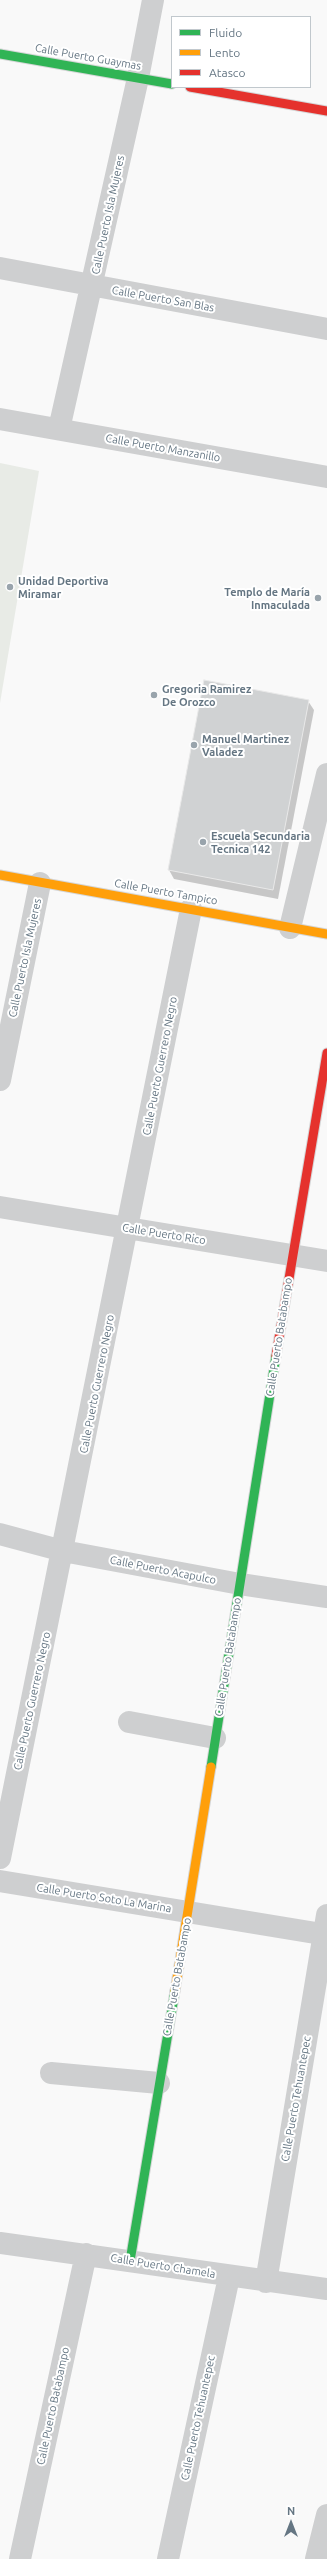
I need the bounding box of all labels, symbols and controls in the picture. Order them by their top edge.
legend [171,16,311,88]
text: Fluido [209,26,242,39]
street label: Calle Puerto Guaymas [34,41,142,73]
text: Lento [209,46,240,59]
text: Atasco [209,66,245,79]
street label: Calle Puerto Isla Mujeres [89,154,127,276]
street label: Calle Puerto San Blas [111,283,215,315]
street label: Calle Puerto Manzanillo [105,431,221,465]
place label: Unidad Deportiva Miramar [18,574,108,600]
marker: Unidad Deportiva Miramar [5,582,15,592]
place label: Templo de María Inmaculada [224,585,310,611]
marker: Templo de María Inmaculada [313,593,323,603]
place label: Gregoria Ramirez De Orozco [162,682,251,708]
marker: Gregoria Ramirez De Orozco [149,690,159,700]
place label: Manuel Martinez Valadez [202,732,289,758]
marker: Manuel Martinez Valadez [189,740,199,750]
place label: Escuela Secundaria Tecnica 142 [211,829,310,855]
marker: Escuela Secundaria Tecnica 142 [198,837,208,847]
street label: Calle Puerto Tampico [113,876,219,908]
street label: Calle Puerto Isla Mujeres [6,897,44,1019]
street label: Calle Puerto Guerrero Negro [140,995,180,1137]
street label: Calle Puerto Rico [121,1221,207,1247]
street label: Calle Puerto Batabampo [263,1277,295,1397]
street label: Calle Puerto Guerrero Negro [77,1313,117,1455]
street label: Calle Puerto Acapulco [109,1553,217,1587]
street label: Calle Puerto Batabampo [212,1597,244,1717]
street label: Calle Puerto Guerrero Negro [11,1631,53,1771]
street label: Calle Puerto Soto La Marina [36,1881,172,1915]
street label: Calle Puerto Batabampo [160,1917,194,2037]
street label: Calle Puerto Tehuantepec [278,2035,314,2163]
street label: Calle Puerto Chamela [110,2251,216,2281]
street label: Calle Puerto Batabampo [34,2346,72,2466]
street label: Calle Puerto Tehuantepec [178,2354,218,2482]
north arrow [271,2503,311,2543]
text: N [287,2505,295,2517]

